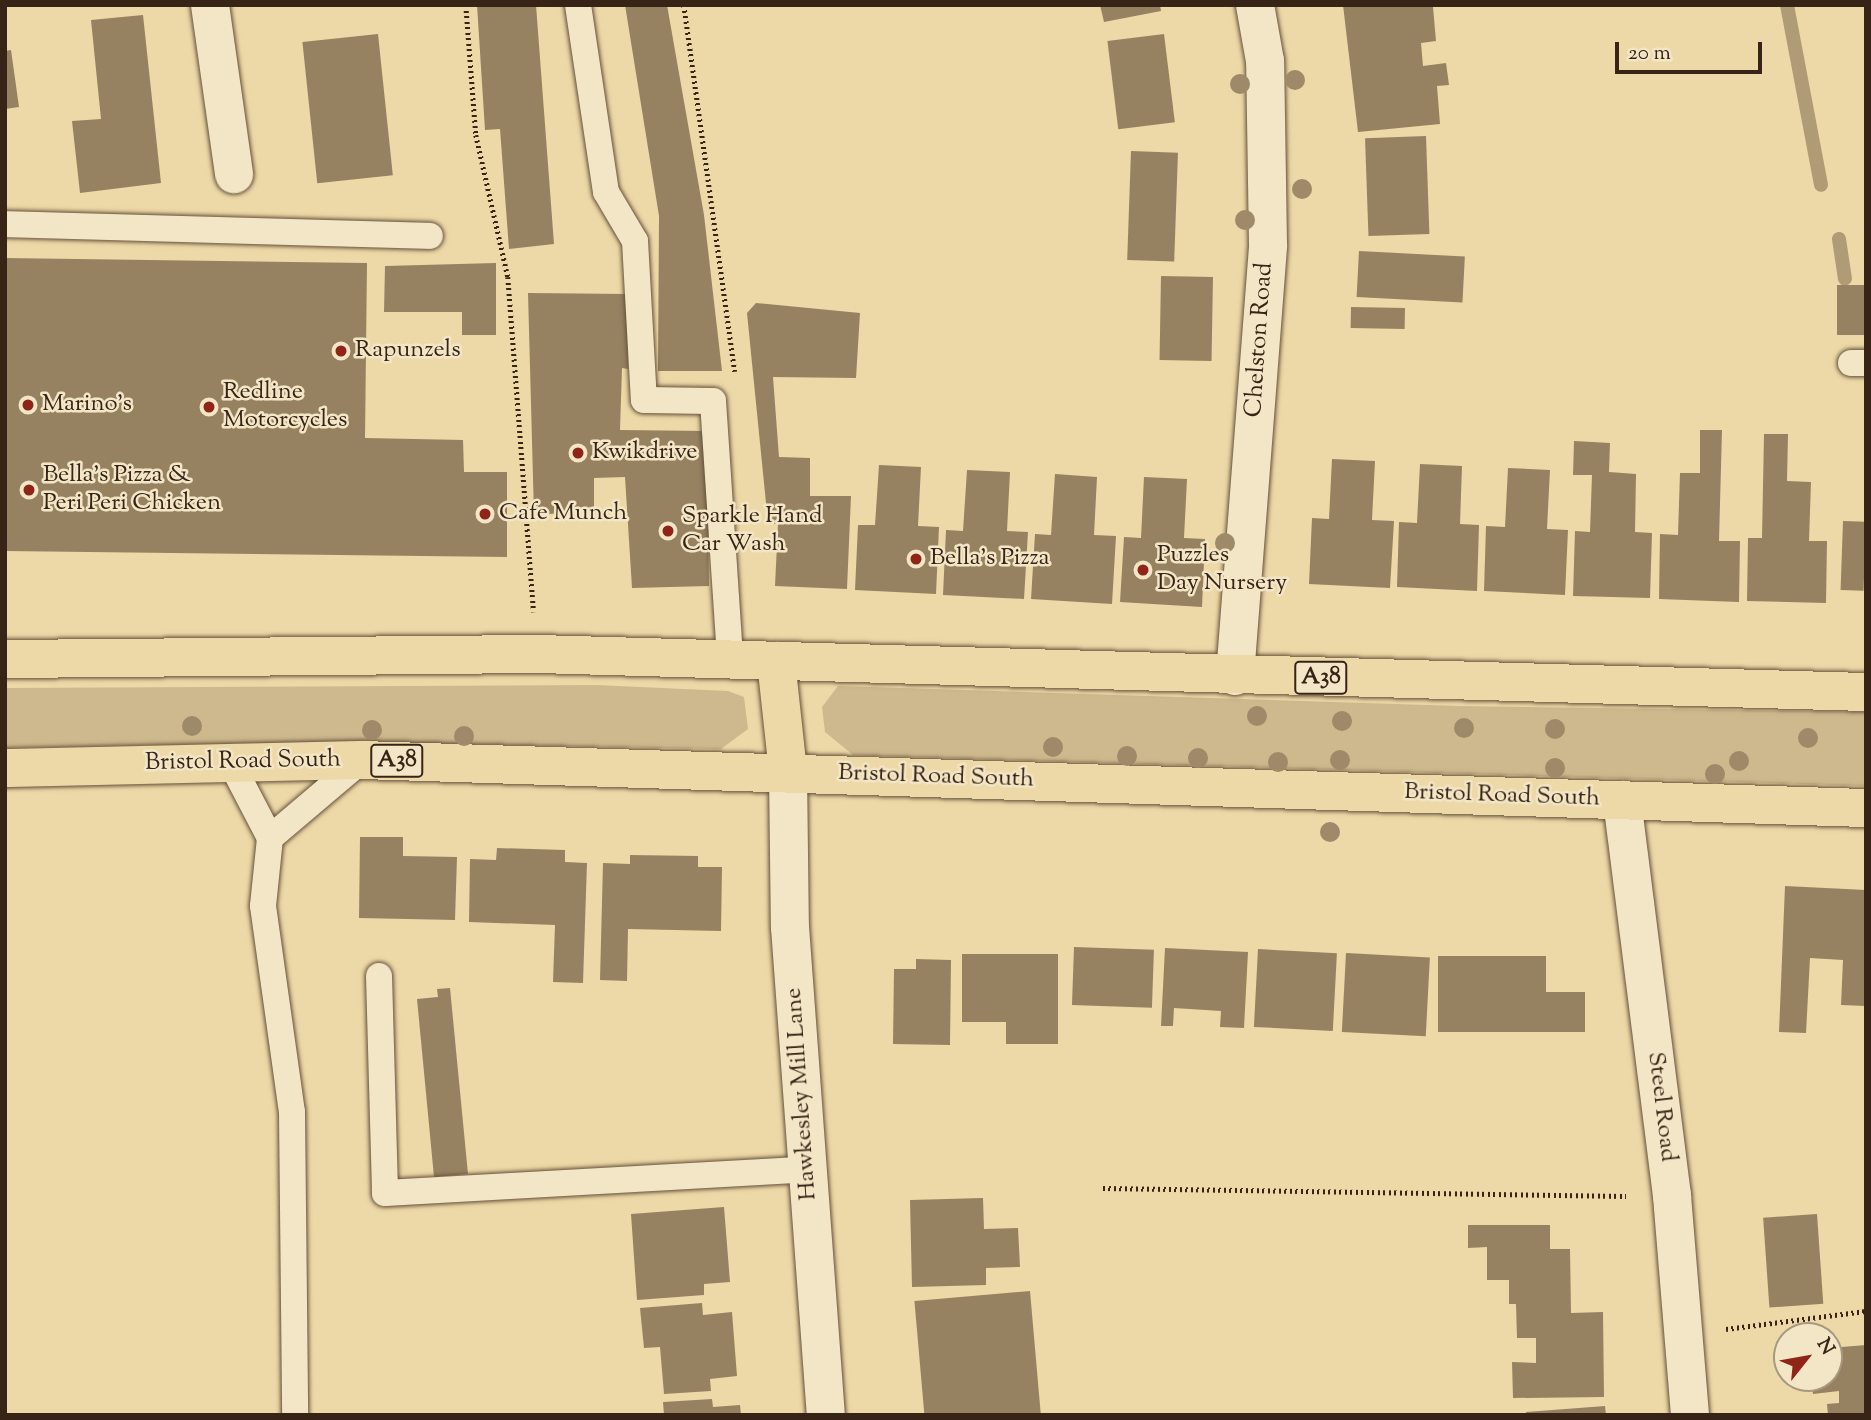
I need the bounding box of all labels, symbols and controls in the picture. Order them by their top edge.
scale bar [1619,28,1766,72]
text: 20 m [1628,39,1671,69]
street label: Chelston Road [1240,262,1280,418]
place label: Rapunzels [355,337,461,365]
marker: Rapunzels [333,343,349,359]
place label: Redline Motorcycles [223,379,347,435]
place label: Marino's [42,391,132,419]
marker: Marino's [20,397,36,413]
marker: Redline Motorcycles [201,399,217,415]
place label: Kwikdrive [592,439,698,467]
marker: Kwikdrive [570,445,586,461]
place label: Bella's Pizza & Peri Peri Chicken [43,462,221,518]
marker: Bella's Pizza & Peri Peri Chicken [21,482,37,498]
place label: Cafe Munch [499,500,627,528]
place label: Sparkle Hand Car Wash [682,503,823,559]
marker: Cafe Munch [477,506,493,522]
marker: Sparkle Hand Car Wash [660,523,676,539]
place label: Puzzles Day Nursery [1157,542,1287,598]
place label: Bella's Pizza [930,545,1050,573]
marker: Bella's Pizza [908,551,924,567]
marker: Puzzles Day Nursery [1135,562,1151,578]
road number: A38 [1293,658,1349,698]
road number: A38 [369,741,425,780]
street label: Bristol Road South [145,746,341,778]
street label: Bristol Road South [838,759,1034,795]
street label: Bristol Road South [1404,778,1600,814]
street label: Hawkesley Mill Lane [780,987,824,1201]
street label: Steel Road [1640,1050,1682,1164]
north arrow [1773,1322,1843,1392]
text: N [1809,1333,1840,1360]

